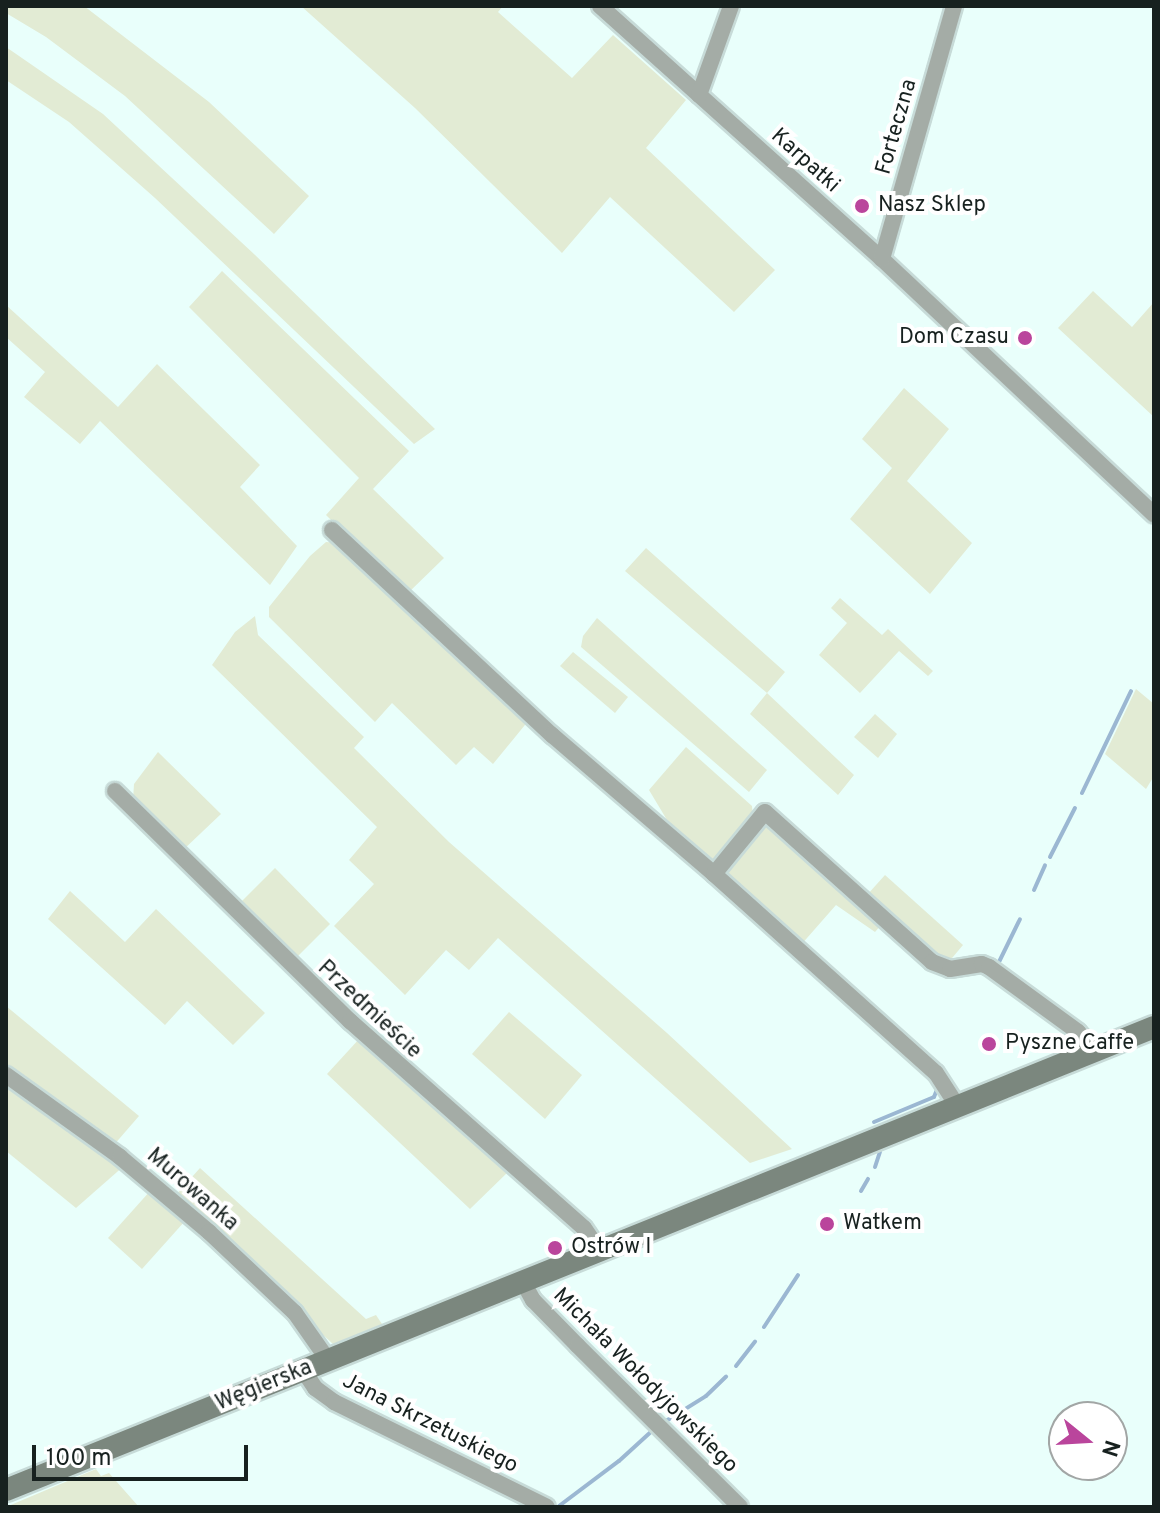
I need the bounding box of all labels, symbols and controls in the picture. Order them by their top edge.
street label: Forteczna [871,76,923,178]
street label: Karpatki [765,123,845,199]
place label: Nasz Sklep [878,193,986,219]
marker: Nasz Sklep [853,197,871,215]
place label: Dom Czasu [899,325,1009,351]
marker: Dom Czasu [1016,329,1034,347]
street label: Przedmieście [312,955,426,1065]
place label: Pyszne Caffe [1005,1031,1134,1057]
marker: Pyszne Caffe [980,1035,998,1053]
street label: Murowanka [141,1143,243,1237]
place label: Watkem [843,1211,922,1237]
marker: Watkem [818,1215,836,1233]
place label: Ostrów I [571,1235,651,1261]
marker: Ostrów I [546,1239,564,1257]
street label: Michała Wołodyjowskiego [547,1283,743,1479]
street label: Węgierska [212,1355,316,1417]
street label: Jana Skrzetuskiego [338,1368,522,1480]
north arrow [1048,1401,1128,1481]
scale bar [36,1429,252,1479]
text: N [1094,1436,1125,1460]
text: 100 m [46,1444,112,1474]

